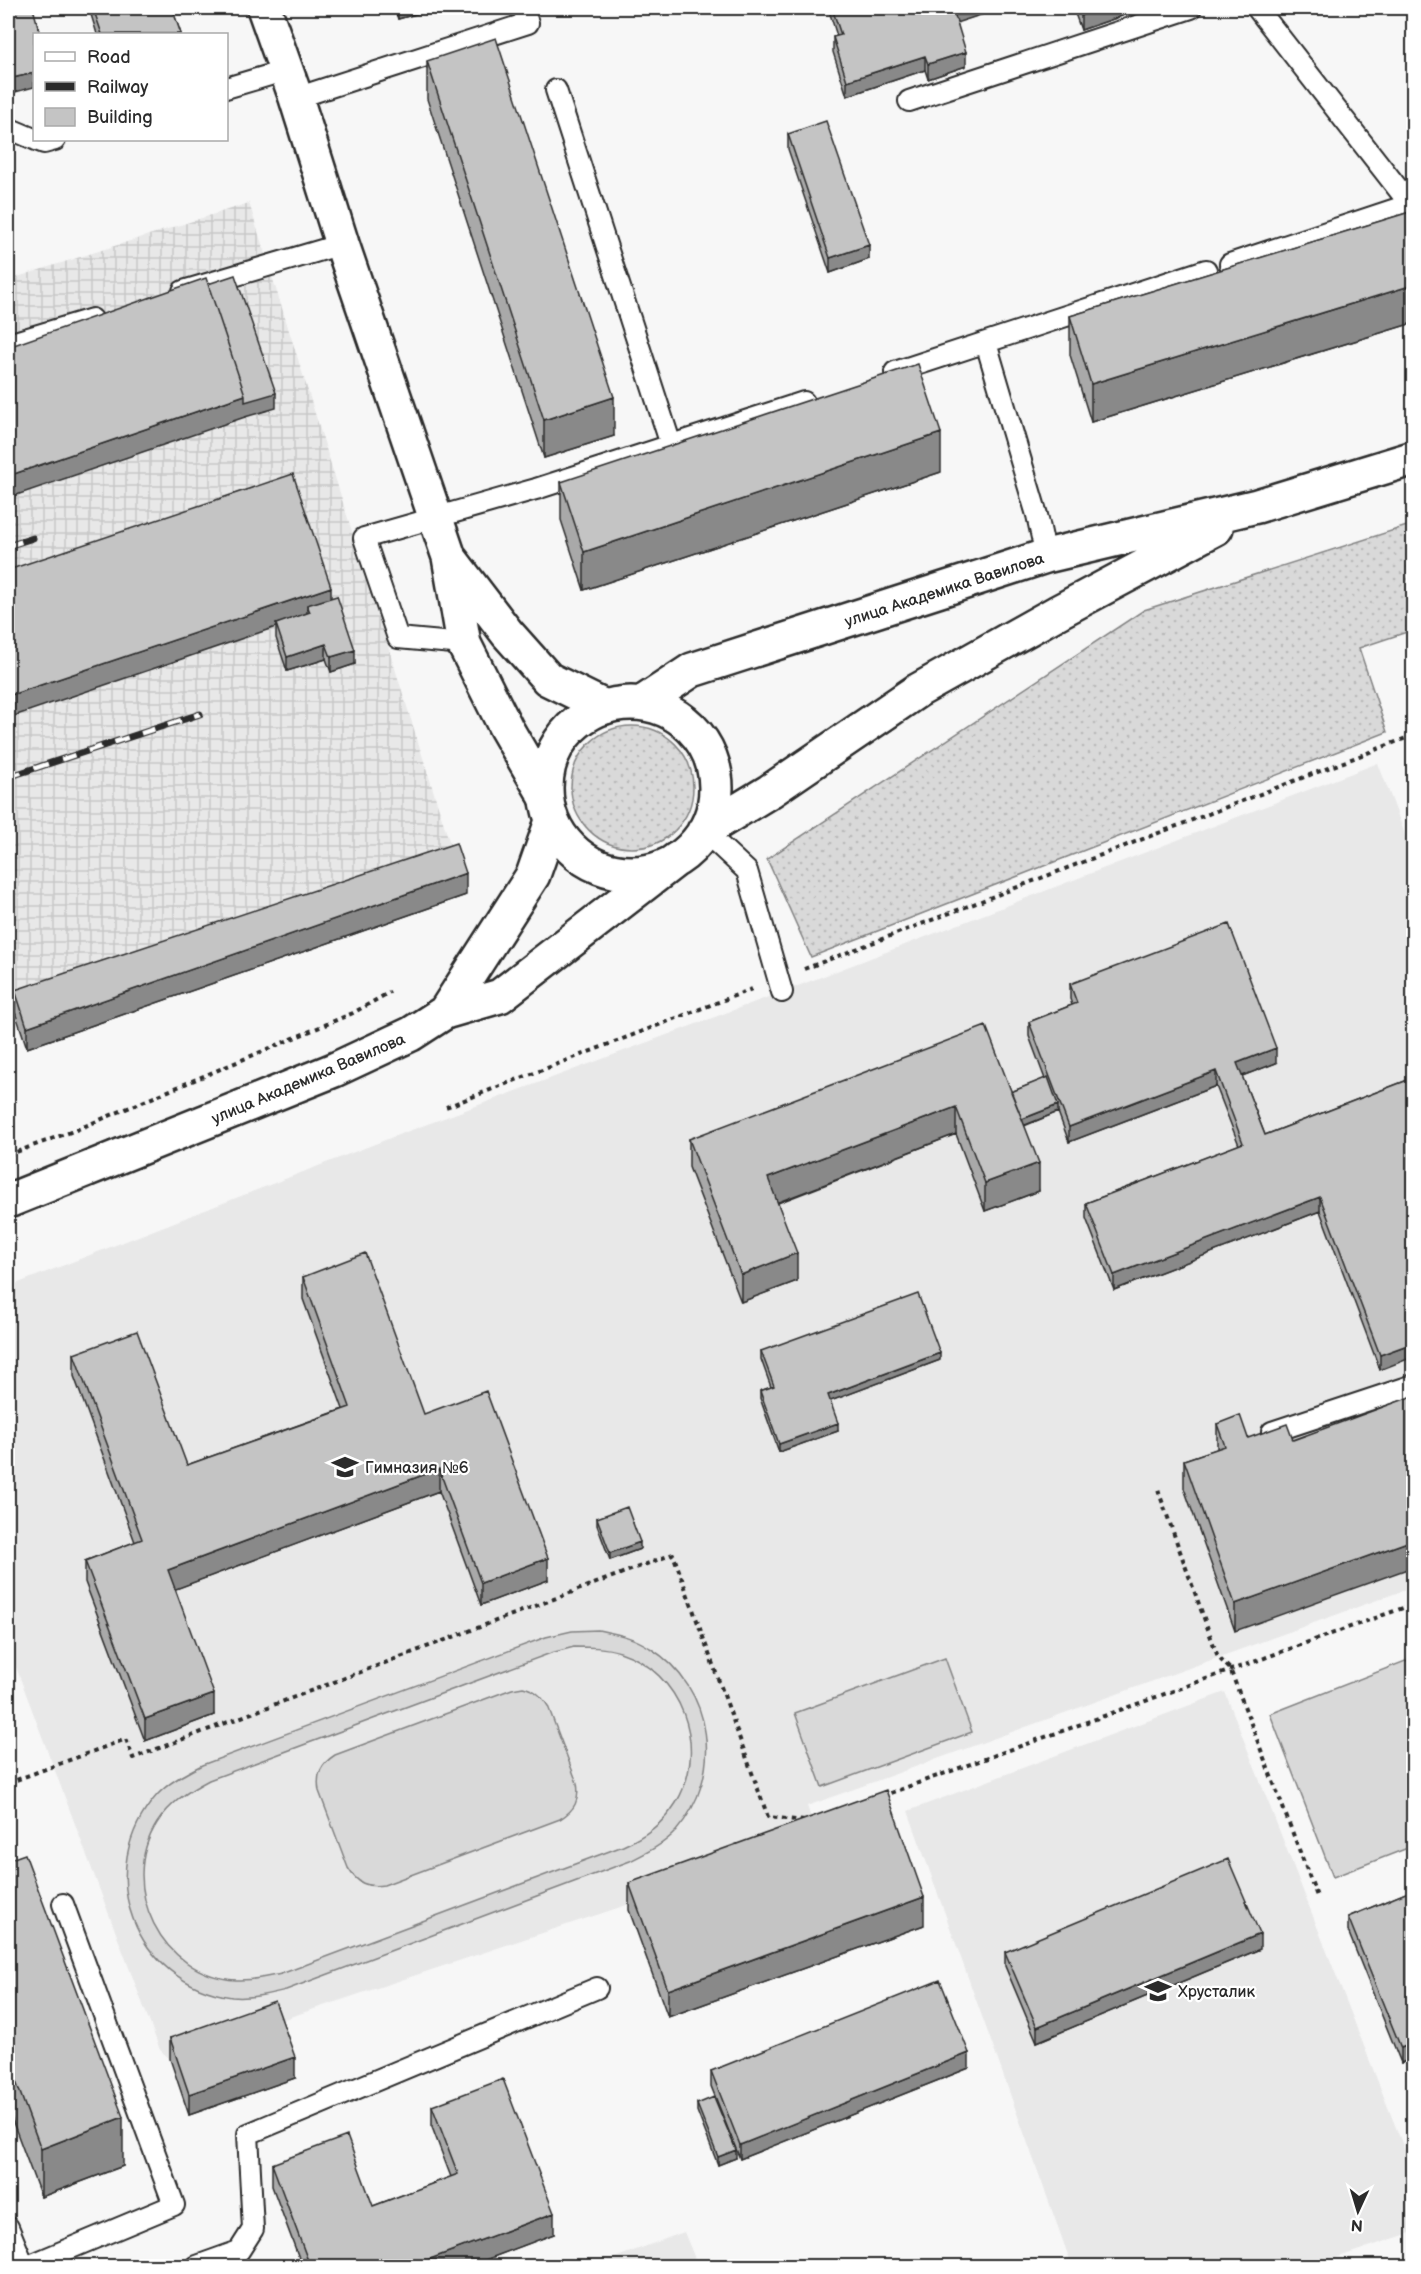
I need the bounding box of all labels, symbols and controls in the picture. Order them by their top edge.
legend [33,33,228,141]
text: Road [87,47,131,68]
text: Railway [87,77,149,98]
text: Building [87,107,153,128]
street label: улица Академика Вавилова [842,549,1047,632]
street label: улица Академика Вавилова [209,1030,409,1129]
school or university icon: Гимназия №6 [330,1452,360,1482]
place label: Гимназия №6 [365,1459,469,1478]
school or university icon: Хрусталик [1143,1976,1173,2006]
place label: Хрусталик [1178,1983,1256,2002]
north arrow [1328,2181,1388,2241]
text: N [1350,2215,1364,2234]

